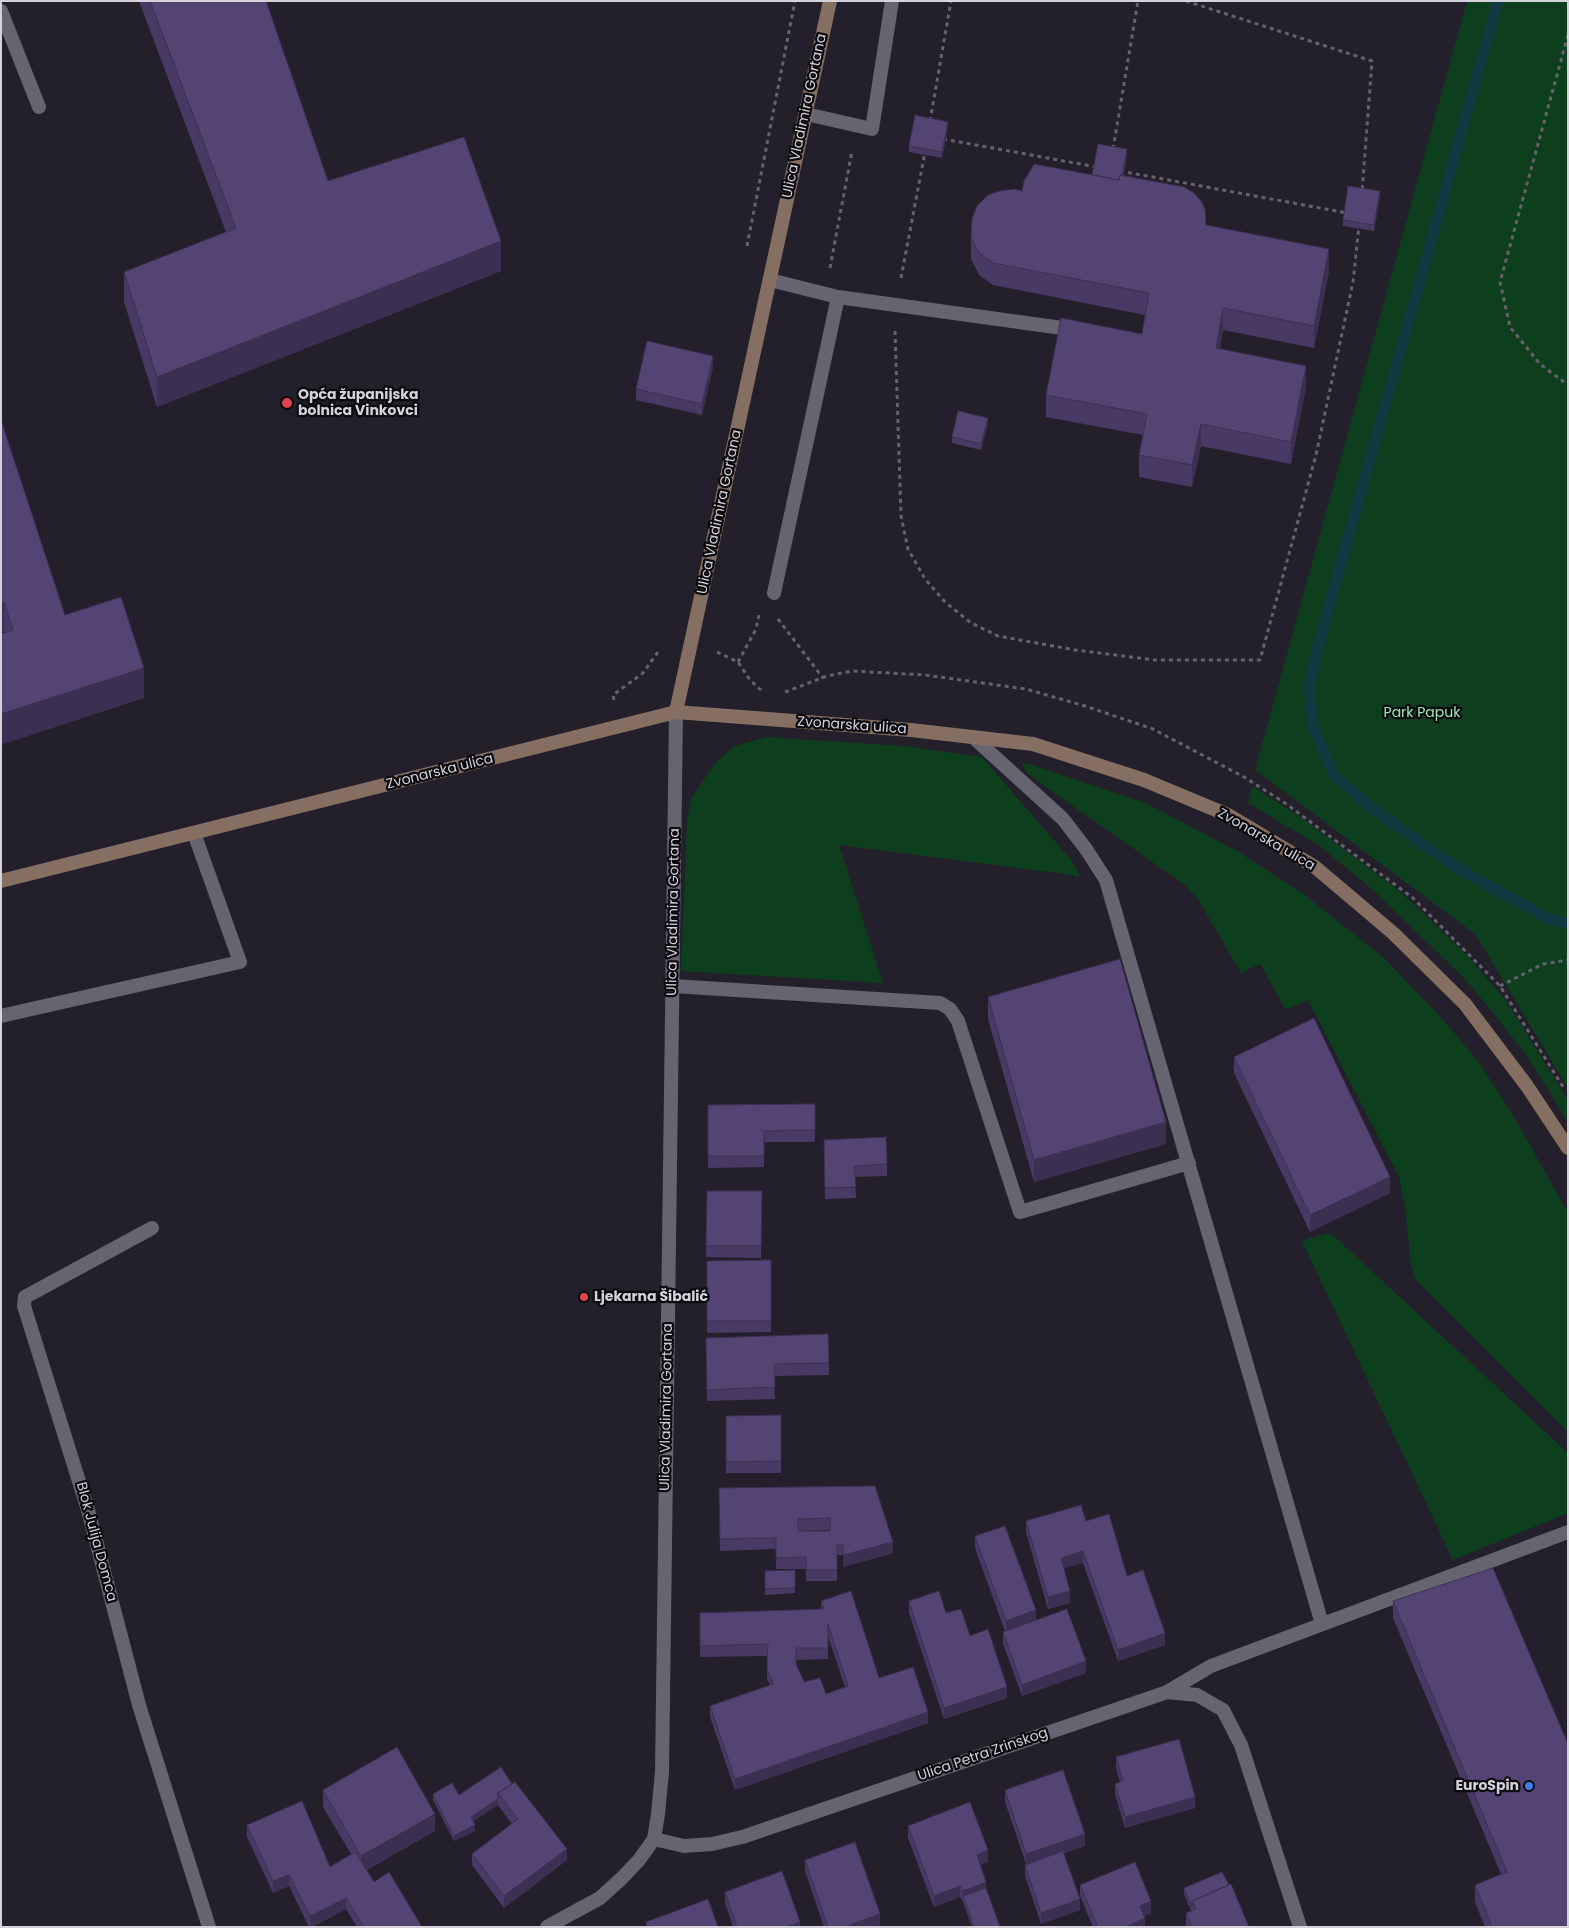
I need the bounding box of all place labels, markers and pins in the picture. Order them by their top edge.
place label: Opća županijska bolnica Vinkovci [298,387,418,420]
marker: Opća županijska bolnica Vinkovci [280,396,294,410]
place label: Ljekarna Šibalić [594,1289,708,1305]
marker: Ljekarna Šibalić [578,1291,590,1303]
place label: EuroSpin [1455,1778,1519,1794]
marker: EuroSpin [1523,1780,1535,1792]

